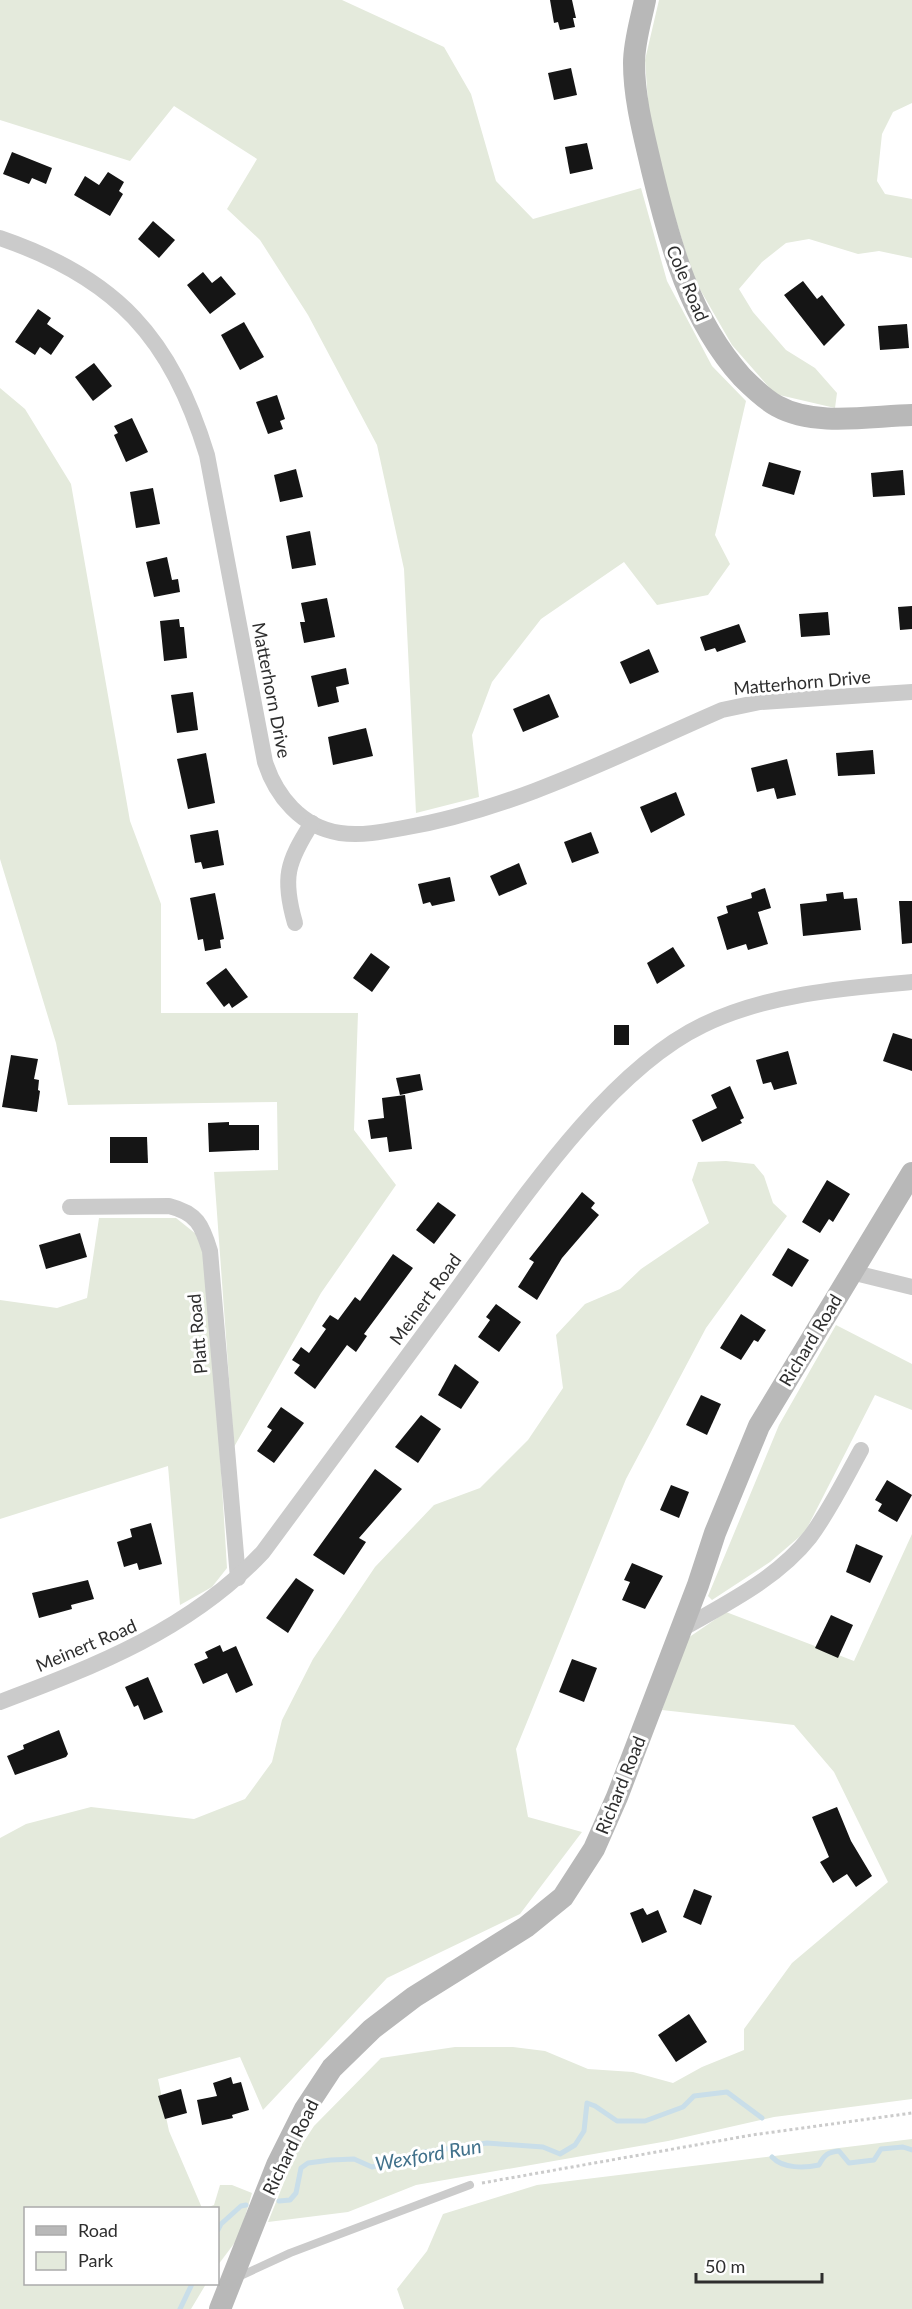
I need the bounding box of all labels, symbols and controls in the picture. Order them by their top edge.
street label: Cole Road [662,242,714,324]
street label: Matterhorn Drive [248,620,296,760]
street label: Matterhorn Drive [732,665,872,699]
street label: Meinert Road [385,1249,465,1349]
street label: Richard Road [774,1290,846,1390]
street label: Platt Road [183,1293,211,1375]
street label: Meinert Road [32,1614,140,1676]
street label: Richard Road [590,1733,650,1837]
street label: Richard Road [257,2095,323,2199]
water label: Wexford Run [373,2133,483,2175]
legend [24,2207,219,2285]
text: Road [78,2219,118,2241]
scale bar [696,2246,822,2284]
text: Park [78,2249,114,2271]
text: 50 m [705,2255,745,2277]

